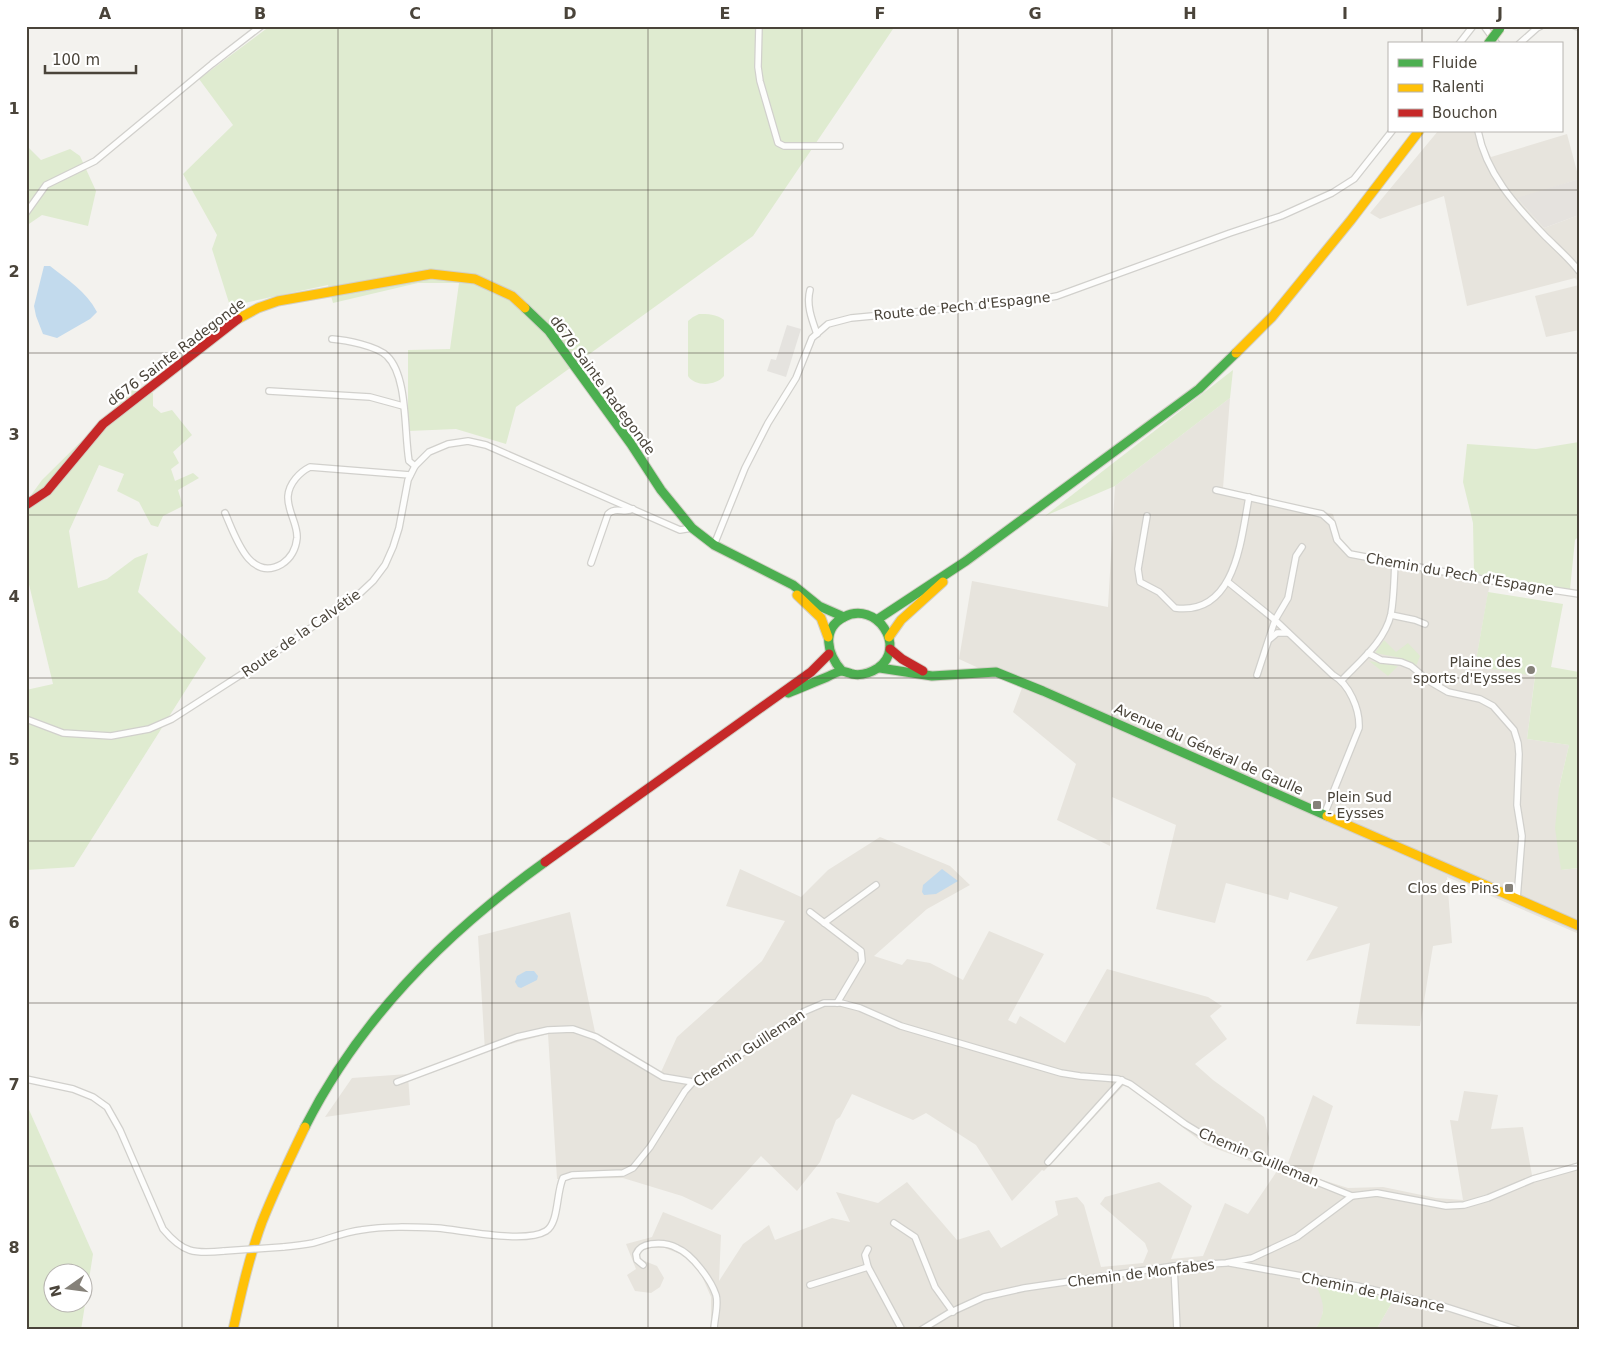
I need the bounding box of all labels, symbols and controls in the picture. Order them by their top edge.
text: A [99,4,112,23]
text: B [254,4,266,23]
text: C [409,4,421,23]
text: D [563,4,577,23]
text: E [720,4,730,23]
text: F [875,4,885,23]
text: G [1028,4,1042,23]
text: H [1183,4,1197,23]
text: I [1342,4,1348,23]
text: J [1496,4,1503,23]
scale bar [45,42,136,74]
legend [1388,42,1562,132]
text: 100 m [52,51,100,69]
text: Fluide [1432,54,1477,72]
text: Ralenti [1432,78,1484,96]
text: 1 [8,99,20,118]
text: Bouchon [1432,104,1497,122]
text: 2 [8,262,20,281]
street label: Route de Pech d'Espagne [873,289,1051,323]
street label: d676 Sainte Radegonde [104,295,248,409]
street label: d676 Sainte Radegonde [547,312,659,458]
text: 3 [8,425,20,444]
street label: Chemin du Pech d'Espagne [1365,550,1555,598]
street label: Route de la Calvétie [239,586,363,680]
text: 4 [8,587,20,606]
place label: Plaine des sports d'Eysses [1413,654,1521,686]
marker: Plaine des sports d'Eysses [1525,664,1537,676]
street label: Avenue du Général de Gaulle [1112,700,1306,798]
text: 5 [8,750,20,769]
place label: Plein Sud - Eysses [1327,789,1392,821]
marker: Plein Sud - Eysses [1311,799,1323,811]
place label: Clos des Pins [1408,880,1499,896]
marker: Clos des Pins [1503,882,1515,894]
text: 6 [8,913,20,932]
street label: Chemin Guilleman [690,1006,808,1090]
text: 7 [8,1075,20,1094]
street label: Chemin Guilleman [1196,1124,1322,1190]
text: 8 [8,1238,20,1257]
street label: Chemin de Monfabes [1067,1256,1215,1290]
north arrow [42,1264,92,1314]
street label: Chemin de Plaisance [1300,1269,1446,1315]
text: N [46,1284,65,1299]

